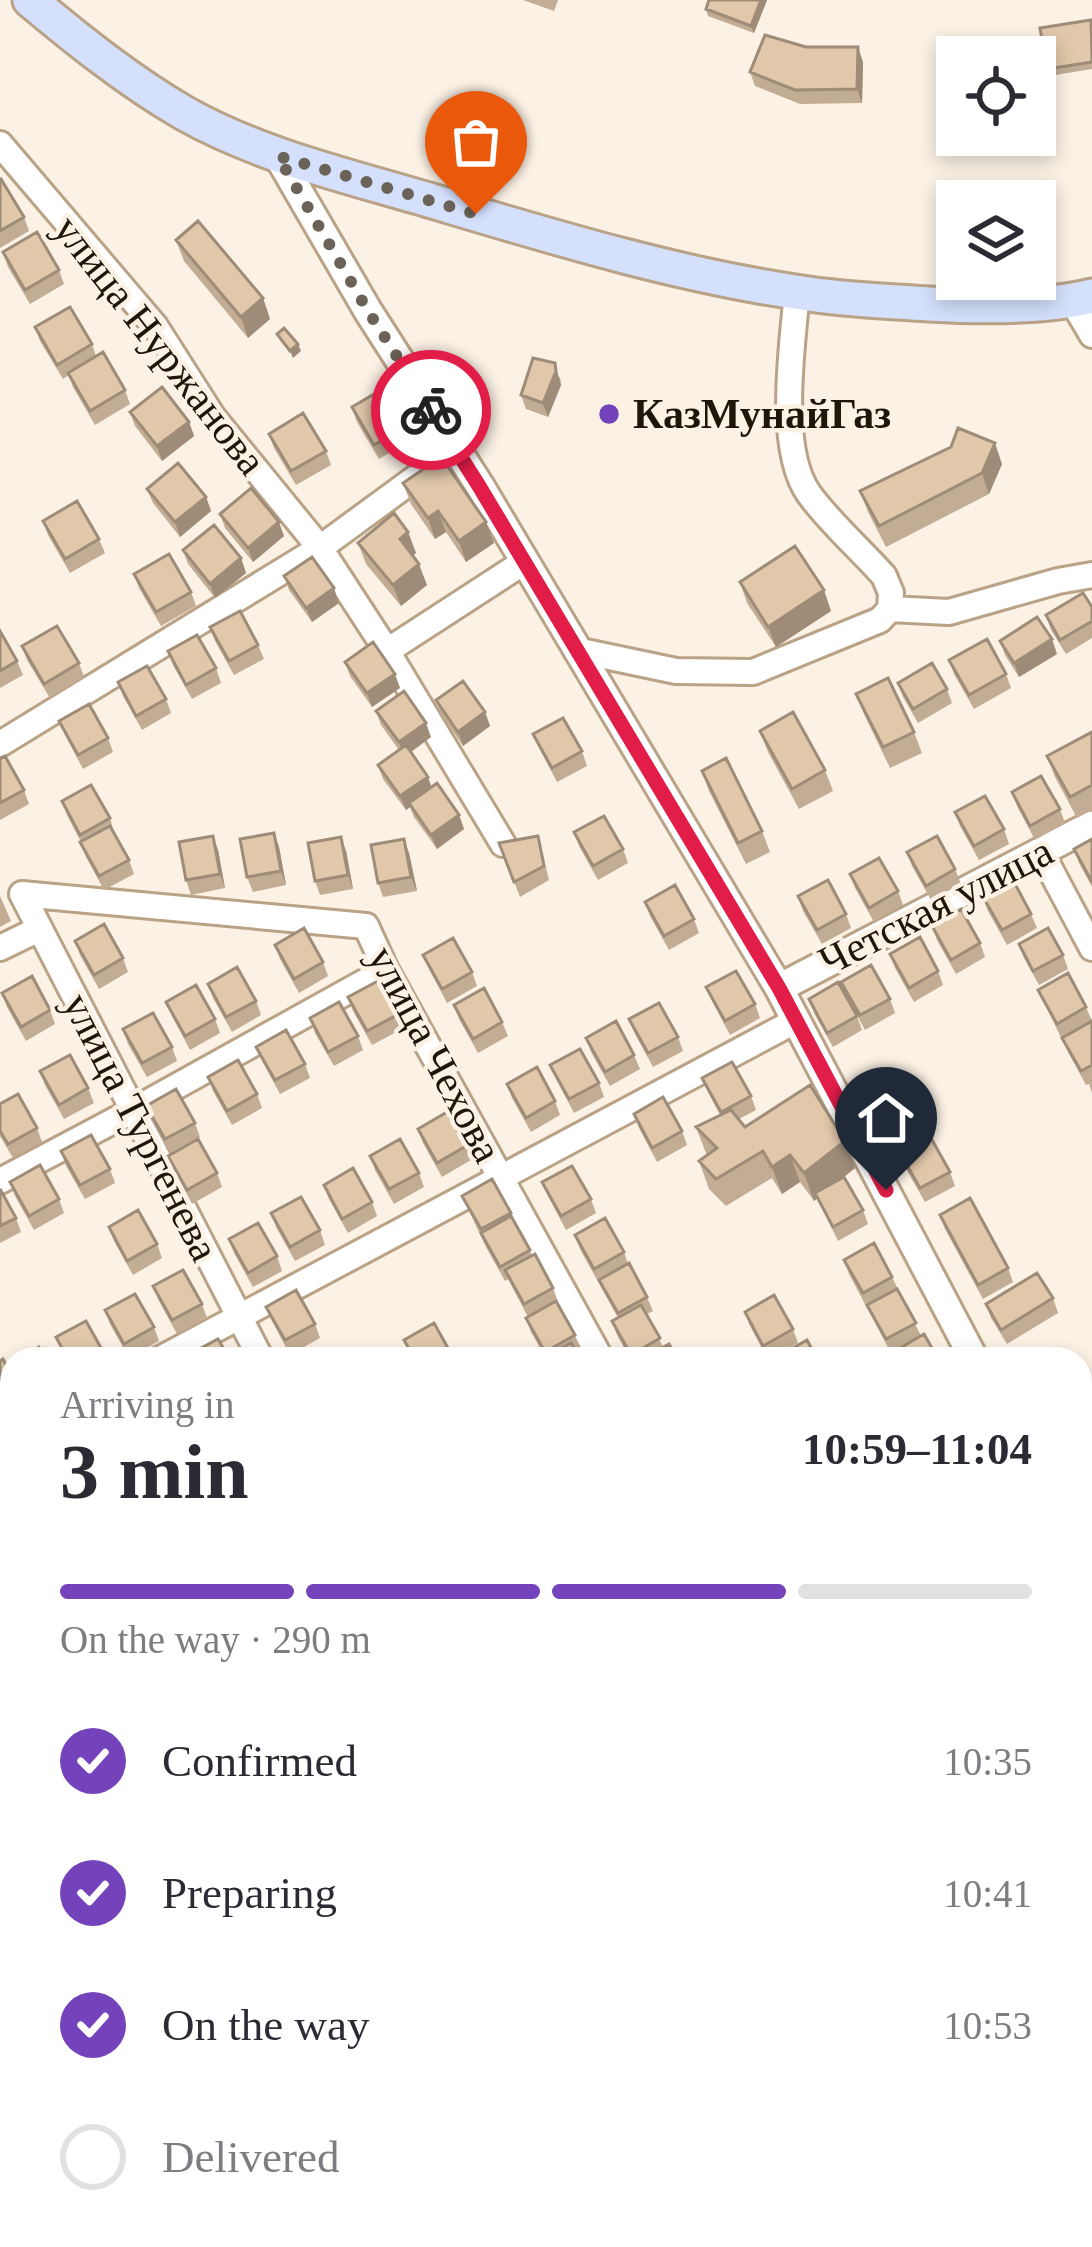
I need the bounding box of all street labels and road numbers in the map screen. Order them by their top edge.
street label: улица Нуржанова [45,206,275,484]
street label: Четская улица [812,827,1061,984]
street label: улица Чехова [359,938,511,1170]
street label: улица Тургенева [54,986,228,1269]

